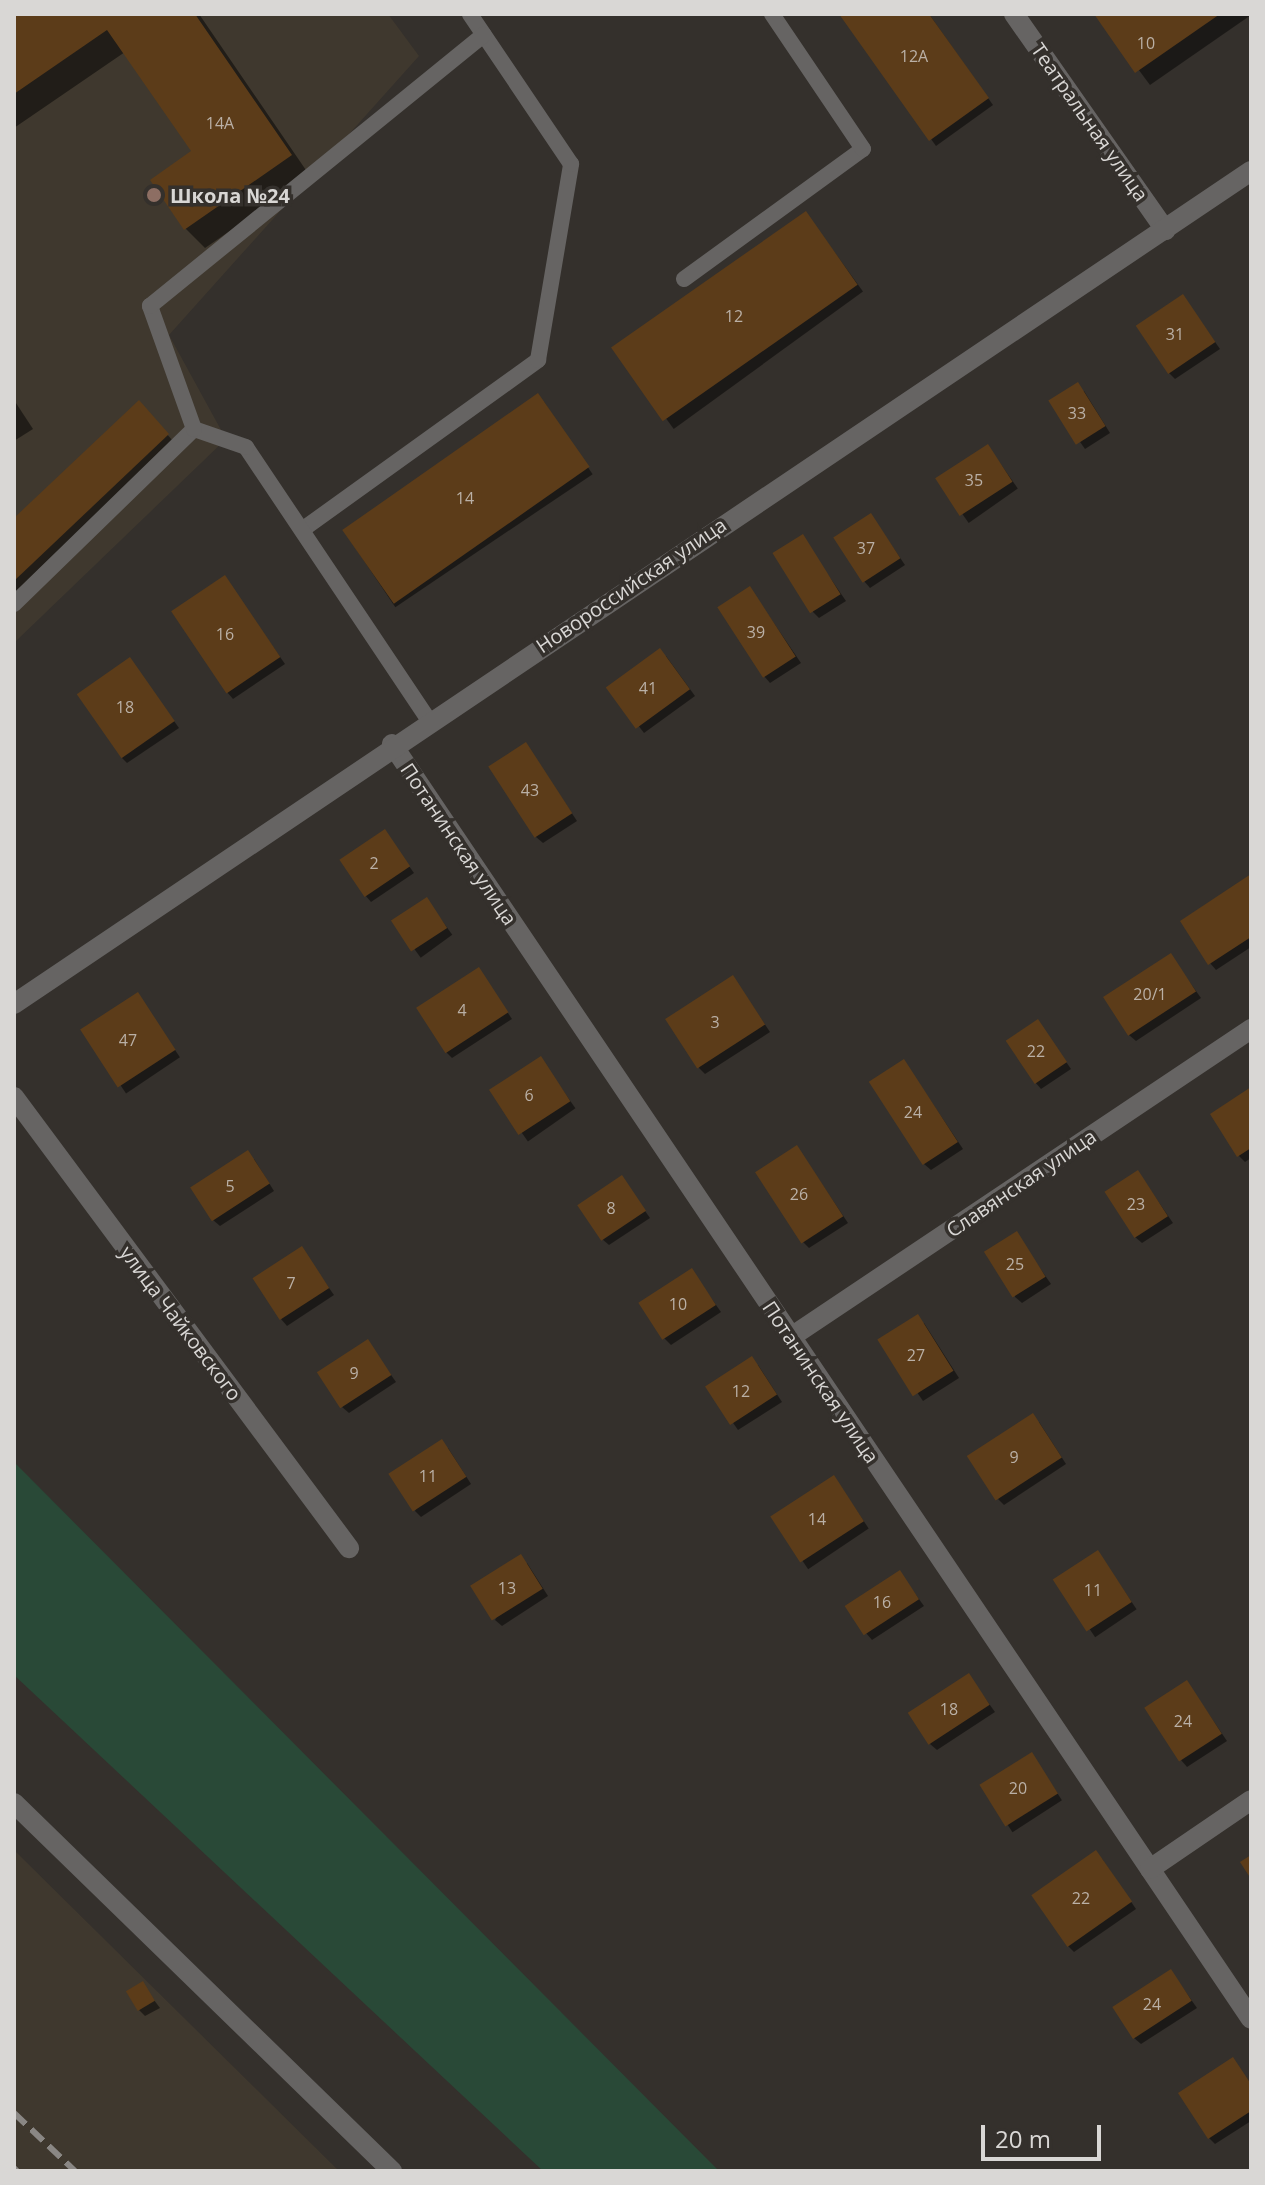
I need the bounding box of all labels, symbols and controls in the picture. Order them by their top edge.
house number: 10 [1137,33,1155,53]
street label: Театральная улица [1026,38,1154,206]
house number: 12А [900,46,928,66]
house number: 14А [206,113,234,133]
place label: Школа №24 [170,183,290,207]
marker: Школа №24 [145,186,163,204]
house number: 12 [725,306,743,326]
house number: 31 [1166,324,1184,344]
house number: 33 [1068,403,1086,423]
house number: 35 [965,470,983,490]
house number: 14 [456,488,474,508]
street label: Новороссийская улица [531,512,731,658]
house number: 37 [857,538,875,558]
house number: 39 [747,622,765,642]
house number: 16 [216,624,234,644]
house number: 41 [639,678,657,698]
house number: 18 [116,697,134,717]
street label: Потанинская улица [396,758,522,930]
house number: 43 [521,780,539,800]
house number: 2 [369,853,379,873]
house number: 20/1 [1133,984,1167,1004]
house number: 4 [457,1000,467,1020]
house number: 3 [710,1012,720,1032]
house number: 47 [119,1030,137,1050]
house number: 22 [1027,1041,1045,1061]
house number: 6 [524,1085,534,1105]
house number: 24 [904,1102,922,1122]
street label: Славянская улица [942,1124,1100,1242]
house number: 5 [225,1176,235,1196]
house number: 26 [790,1184,808,1204]
house number: 23 [1127,1194,1145,1214]
house number: 8 [606,1198,616,1218]
street label: улица Чайковского [115,1241,247,1405]
house number: 25 [1006,1254,1024,1274]
house number: 7 [286,1273,296,1293]
house number: 10 [669,1294,687,1314]
street label: Потанинская улица [758,1296,884,1468]
house number: 27 [907,1345,925,1365]
house number: 9 [349,1363,359,1383]
house number: 12 [732,1381,750,1401]
house number: 9 [1009,1447,1019,1467]
house number: 11 [419,1466,437,1486]
house number: 14 [808,1509,826,1529]
house number: 13 [498,1578,516,1598]
house number: 11 [1084,1580,1102,1600]
house number: 16 [873,1592,891,1612]
house number: 18 [940,1699,958,1719]
house number: 24 [1174,1711,1192,1731]
house number: 20 [1009,1778,1027,1798]
house number: 22 [1072,1888,1090,1908]
house number: 24 [1143,1994,1161,2014]
scale bar [985,2109,1105,2159]
text: 20 m [995,2122,1051,2155]

